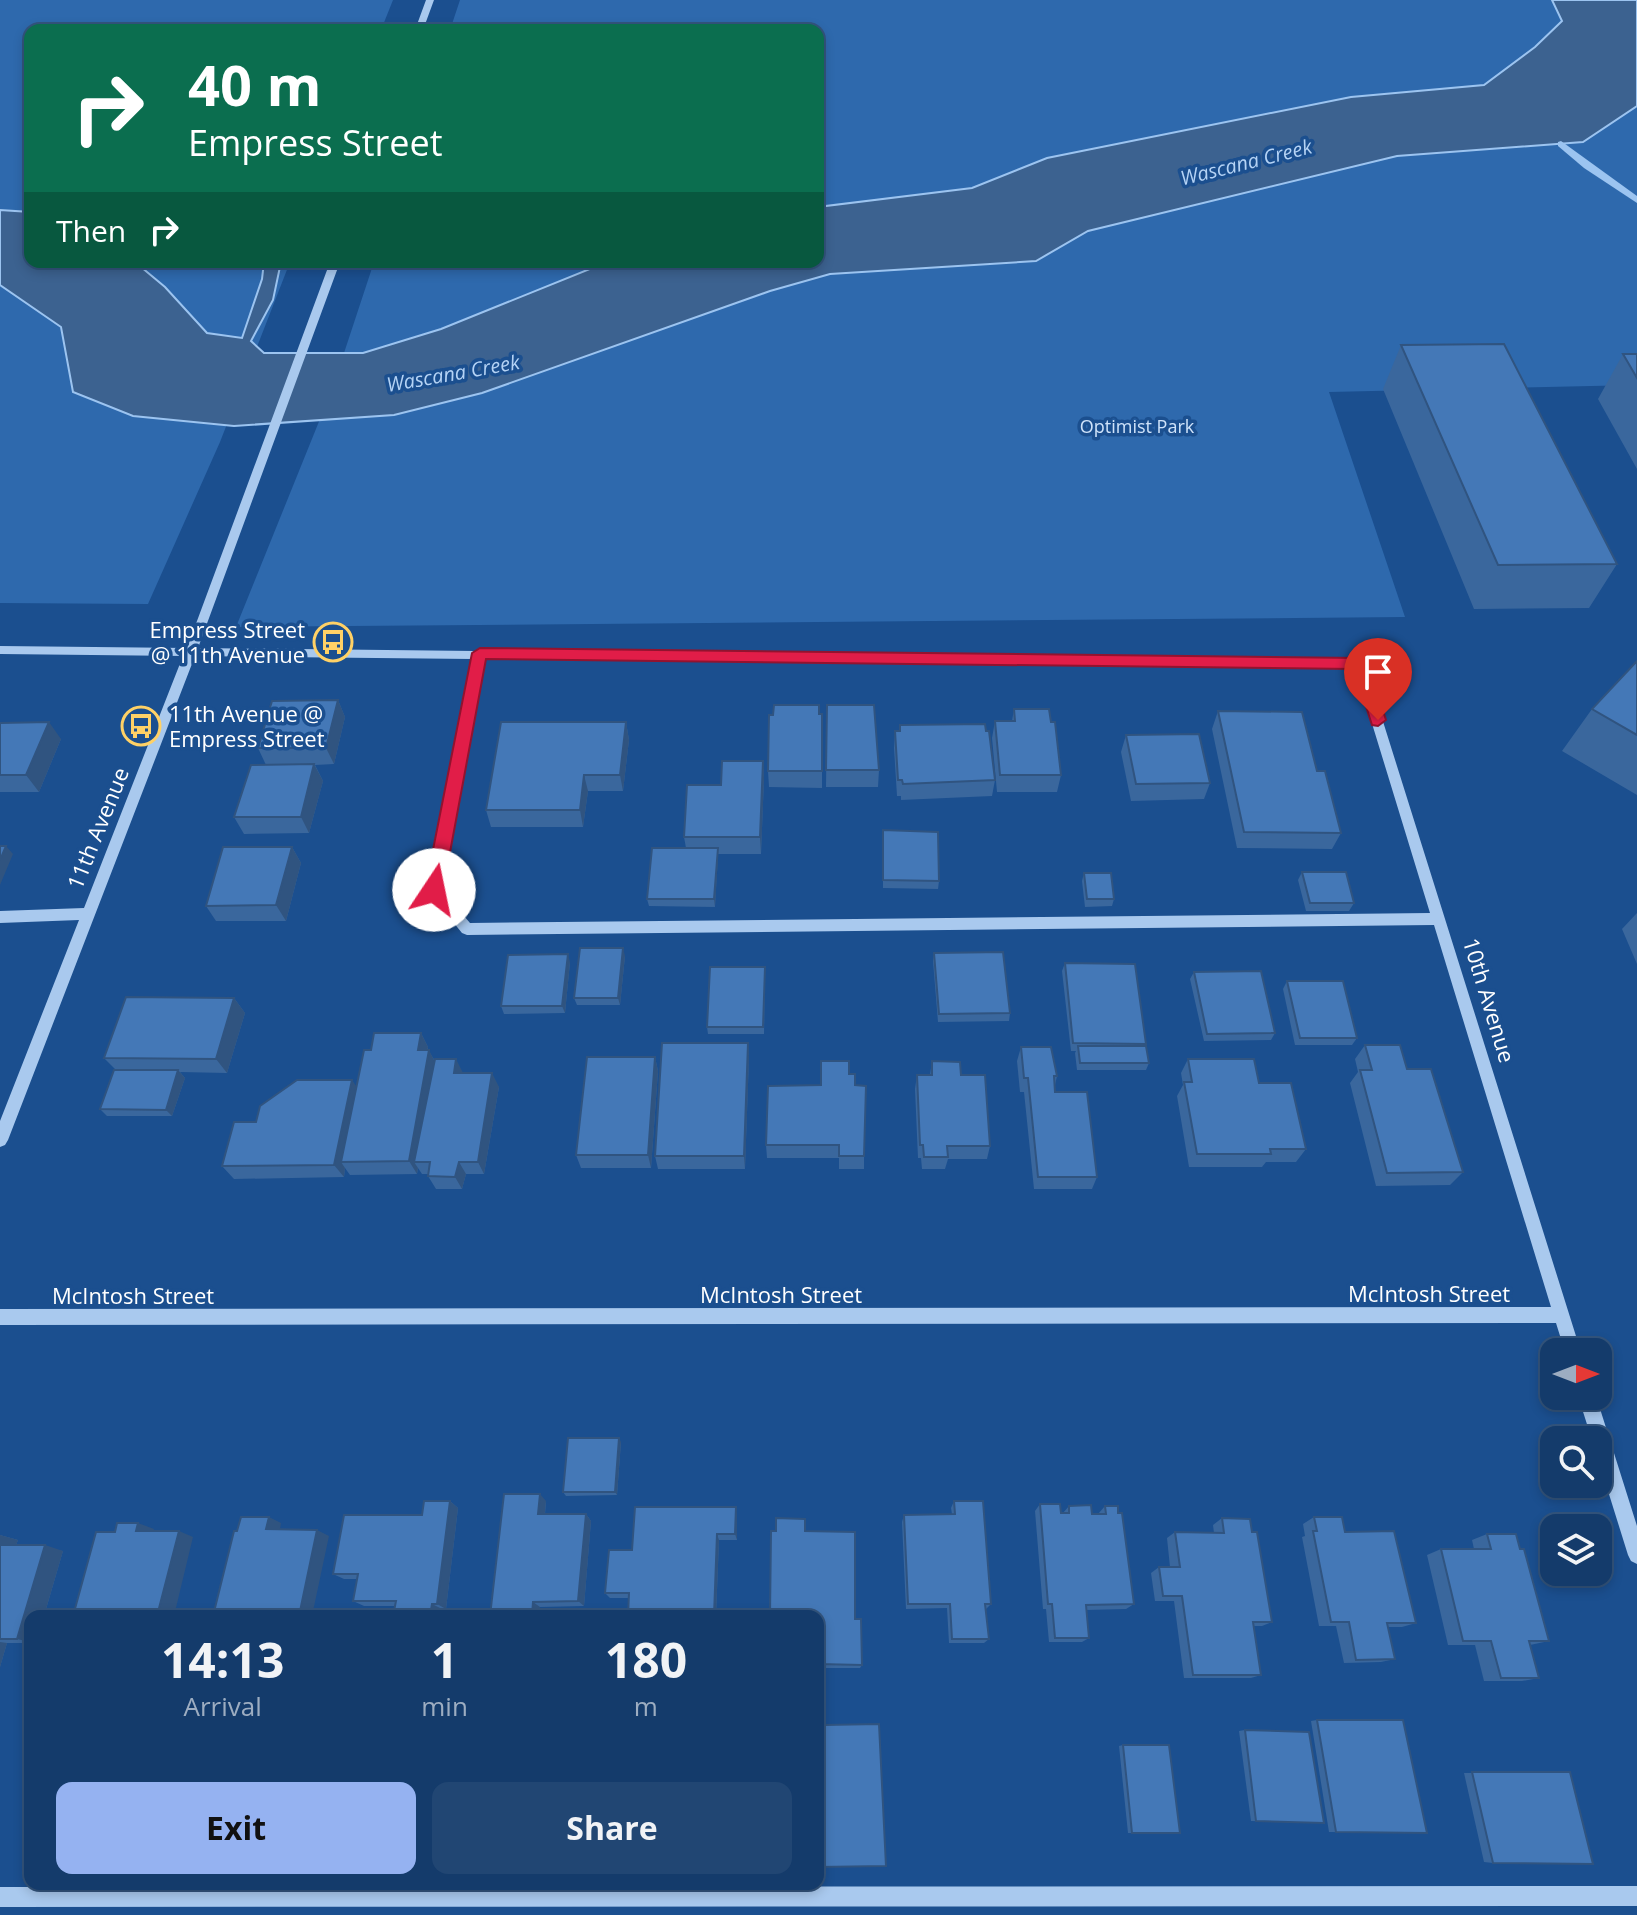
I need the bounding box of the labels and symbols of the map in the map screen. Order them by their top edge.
water label: Wascana Creek [1177,132,1316,191]
water label: Wascana Creek [384,348,523,398]
park label: Optimist Park [1080,414,1195,438]
place label: Empress Street @ 11th Avenue [149,614,305,669]
bus stop icon: Empress Street @ 11th Avenue [312,621,354,663]
pin [1344,638,1412,720]
place label: 11th Avenue @ Empress Street [169,698,325,753]
bus stop icon: 11th Avenue @ Empress Street [120,705,162,747]
street label: 11th Avenue [59,763,135,893]
position arrow [392,848,476,932]
street label: 10th Avenue [1457,934,1523,1066]
street label: McIntosh Street [1348,1278,1510,1308]
street label: McIntosh Street [700,1279,862,1309]
street label: McIntosh Street [52,1280,214,1310]
north arrow [1540,1338,1612,1410]

